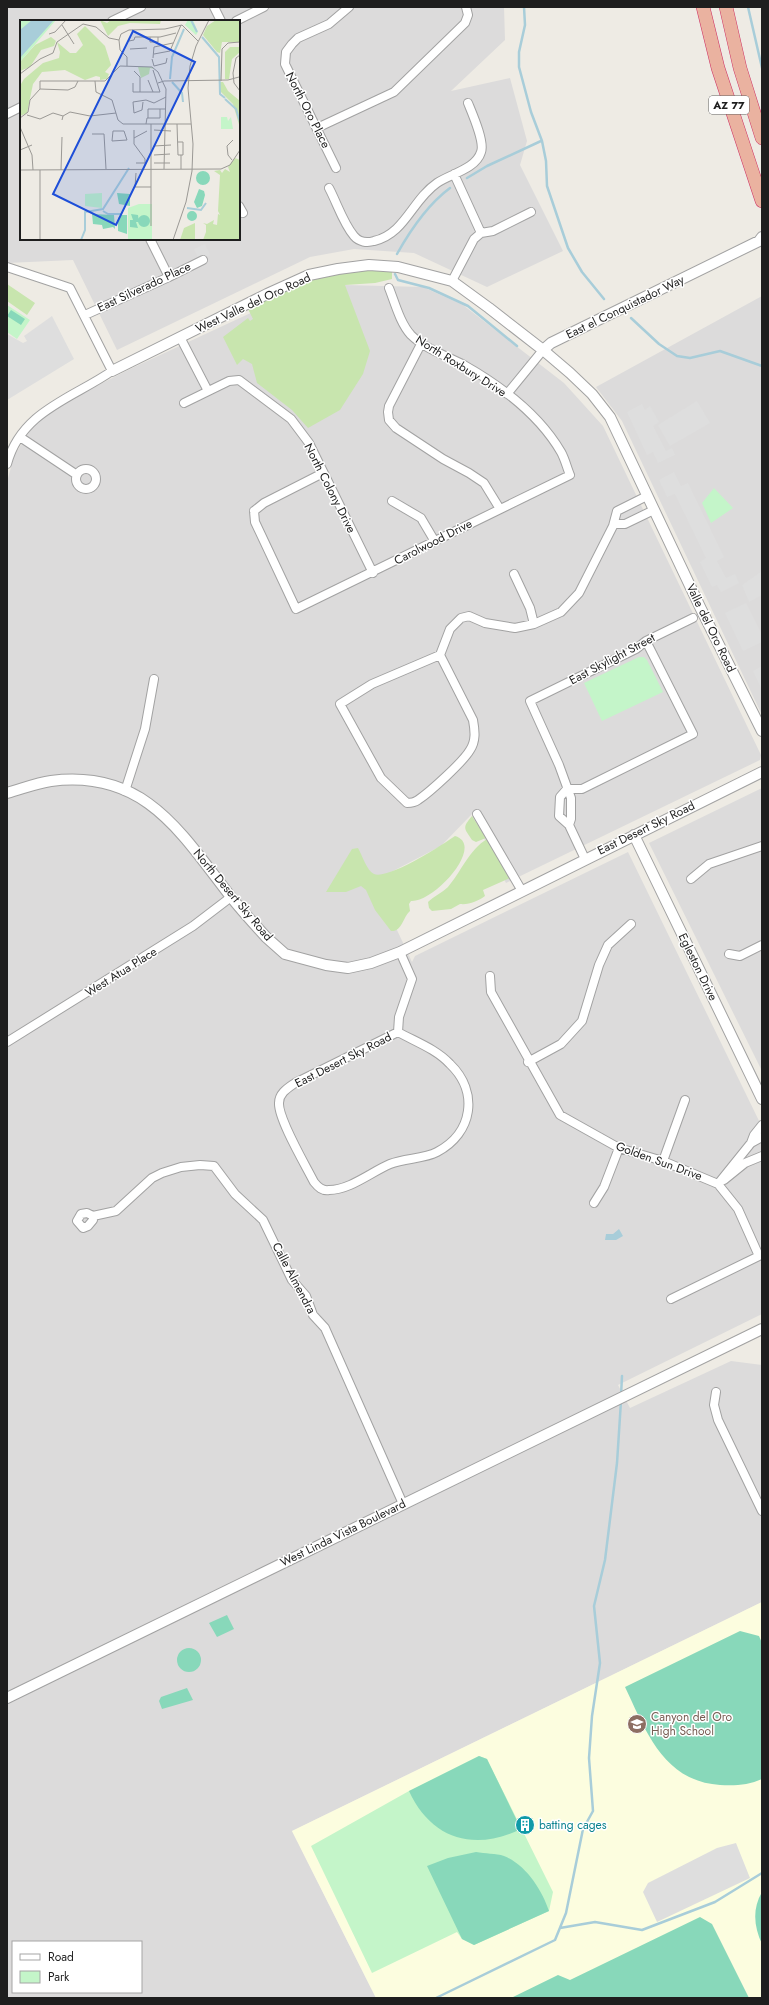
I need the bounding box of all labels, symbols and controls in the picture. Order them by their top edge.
inset map [20,20,240,240]
street label: North Oro Place [281,69,335,151]
road number: AZ 77 [709,96,749,114]
street label: East Silverado Place [94,257,194,317]
street label: West Valle del Oro Road [193,268,313,338]
street label: East el Conquistador Way [563,270,688,344]
street label: North Roxbury Drive [412,331,510,401]
street label: North Colony Drive [300,440,360,536]
street label: Carolwood Drive [391,515,475,569]
street label: Valle del Oro Road [682,581,740,675]
street label: East Skylight Street [566,629,658,689]
street label: East Desert Sky Road [594,797,698,859]
street label: North Desert Sky Road [189,845,277,945]
street label: Egleston Drive [674,930,722,1004]
street label: West Atua Place [81,943,161,1001]
street label: East Desert Sky Road [291,1028,395,1092]
street label: Golden Sun Drive [613,1137,705,1185]
street label: Calle Almendra [268,1239,320,1317]
street label: West Linda Vista Boulevard [277,1495,409,1571]
place label: Canyon del Oro High School [651,1708,733,1740]
school or university icon: Canyon del Oro High School [626,1713,648,1735]
building icon: batting cages [514,1814,536,1836]
place label: batting cages [539,1816,607,1834]
legend [12,1941,142,1993]
text: Road [48,1948,74,1966]
text: Park [48,1968,70,1986]

